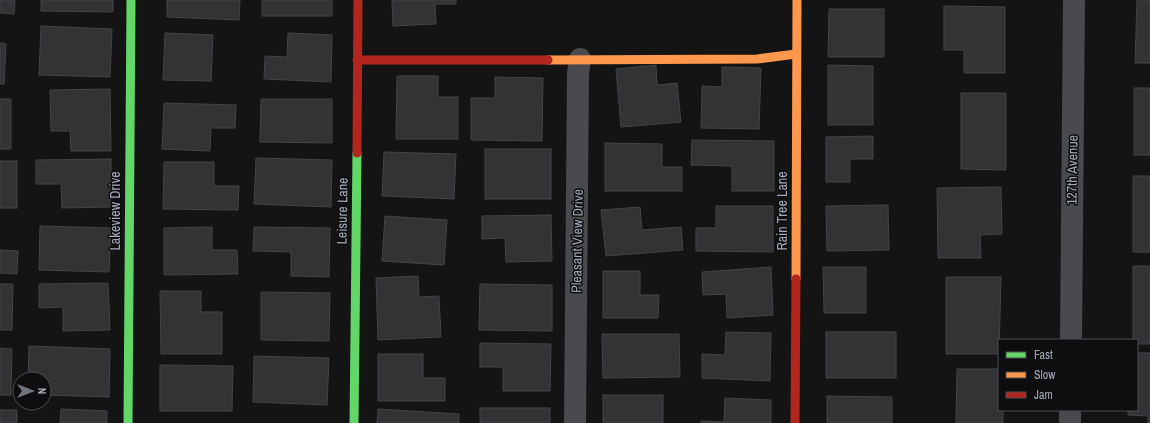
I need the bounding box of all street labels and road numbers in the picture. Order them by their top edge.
street label: 127th Avenue [1062,135,1082,205]
street label: Lakeview Drive [106,171,124,251]
street label: Rain Tree Lane [773,171,791,251]
street label: Leisure Lane [332,177,352,245]
street label: Pleasant View Drive [567,189,587,293]

